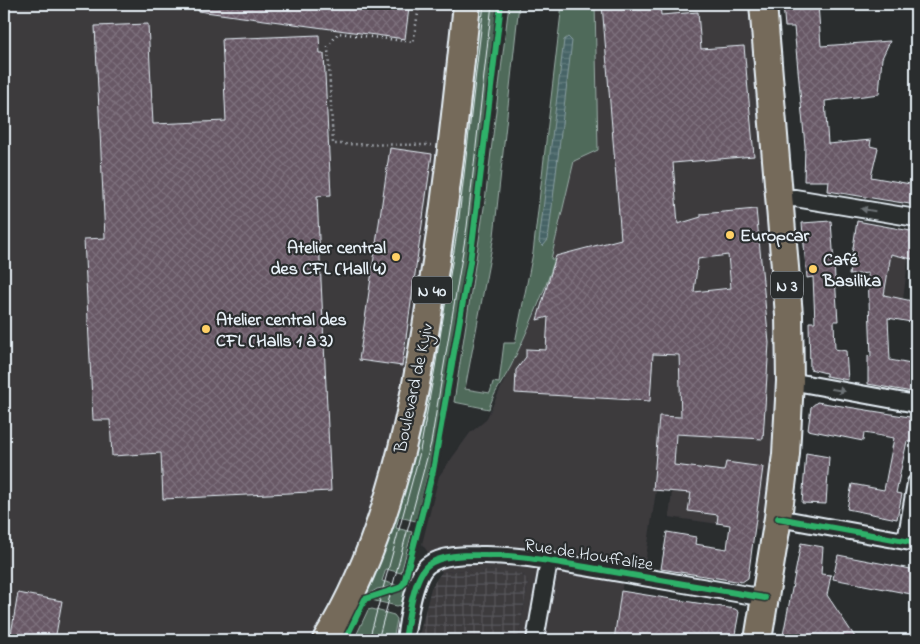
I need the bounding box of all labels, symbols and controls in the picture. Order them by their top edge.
one-way arrow [860,206,876,214]
place label: Europcar [740,224,810,250]
marker: Europcar [724,229,736,241]
place label: Atelier central des CFL (Hall 4) [270,236,387,283]
place label: Café Basilika [822,248,881,295]
marker: Atelier central des CFL (Hall 4) [390,251,402,263]
marker: Café Basilika [807,263,819,275]
road number: N 3 [771,272,803,298]
road number: N 40 [412,276,452,304]
place label: Atelier central des CFL (Halls 1 à 3) [216,308,347,355]
street label: Boulevard de Kyiv [388,321,441,456]
marker: Atelier central des CFL (Halls 1 à 3) [200,323,212,335]
one-way arrow [830,386,846,394]
street label: Rue de Houffalize [522,533,656,579]

